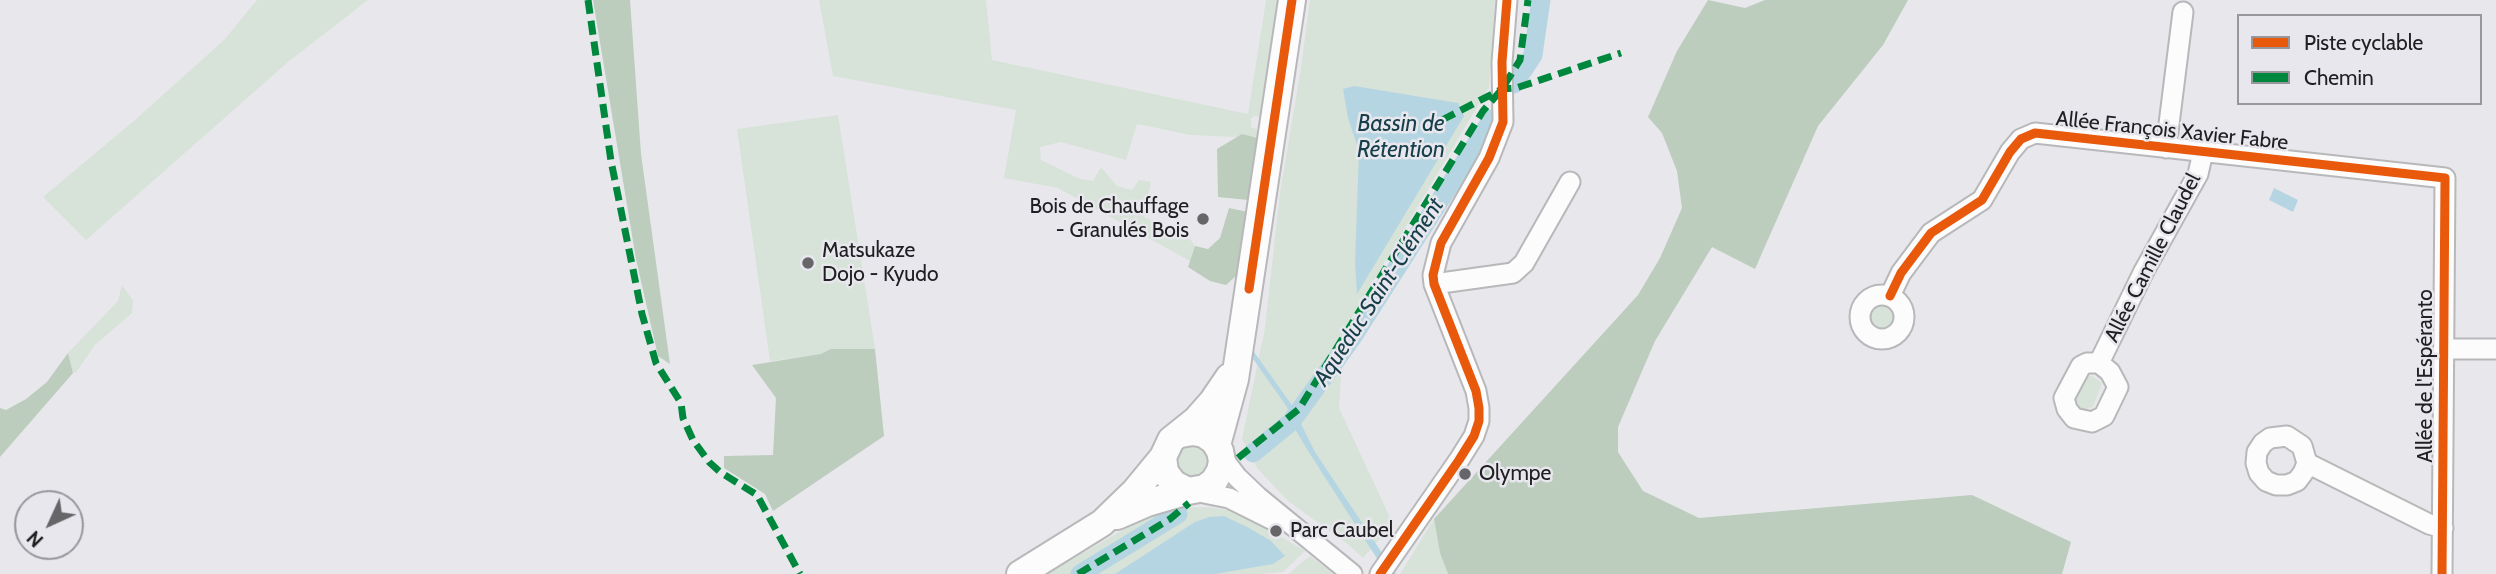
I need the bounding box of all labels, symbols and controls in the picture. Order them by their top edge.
legend [2237,14,2482,105]
text: Piste cyclable [2304,30,2423,55]
text: Chemin [2304,65,2374,90]
street label: Allée François Xavier Fabre [2054,106,2290,156]
water label: Bassin de Rétention [1357,110,1445,164]
street label: Allée Camille Claudel [2099,169,2207,347]
water label: Aqueduc Saint-Clément [1308,193,1450,391]
place label: Bois de Chauffage - Granulés Bois [1029,194,1189,244]
marker: Bois de Chauffage - Granulés Bois [1195,211,1211,227]
place label: Matsukaze Dojo - Kyudo [822,238,939,288]
marker: Matsukaze Dojo - Kyudo [800,255,816,271]
street label: Allée de l'Espéranto [2413,289,2439,463]
place label: Olympe [1479,461,1551,487]
marker: Olympe [1457,466,1473,482]
north arrow [14,490,84,560]
place label: Parc Caubel [1290,518,1394,544]
marker: Parc Caubel [1268,523,1284,539]
text: N [22,526,48,552]

